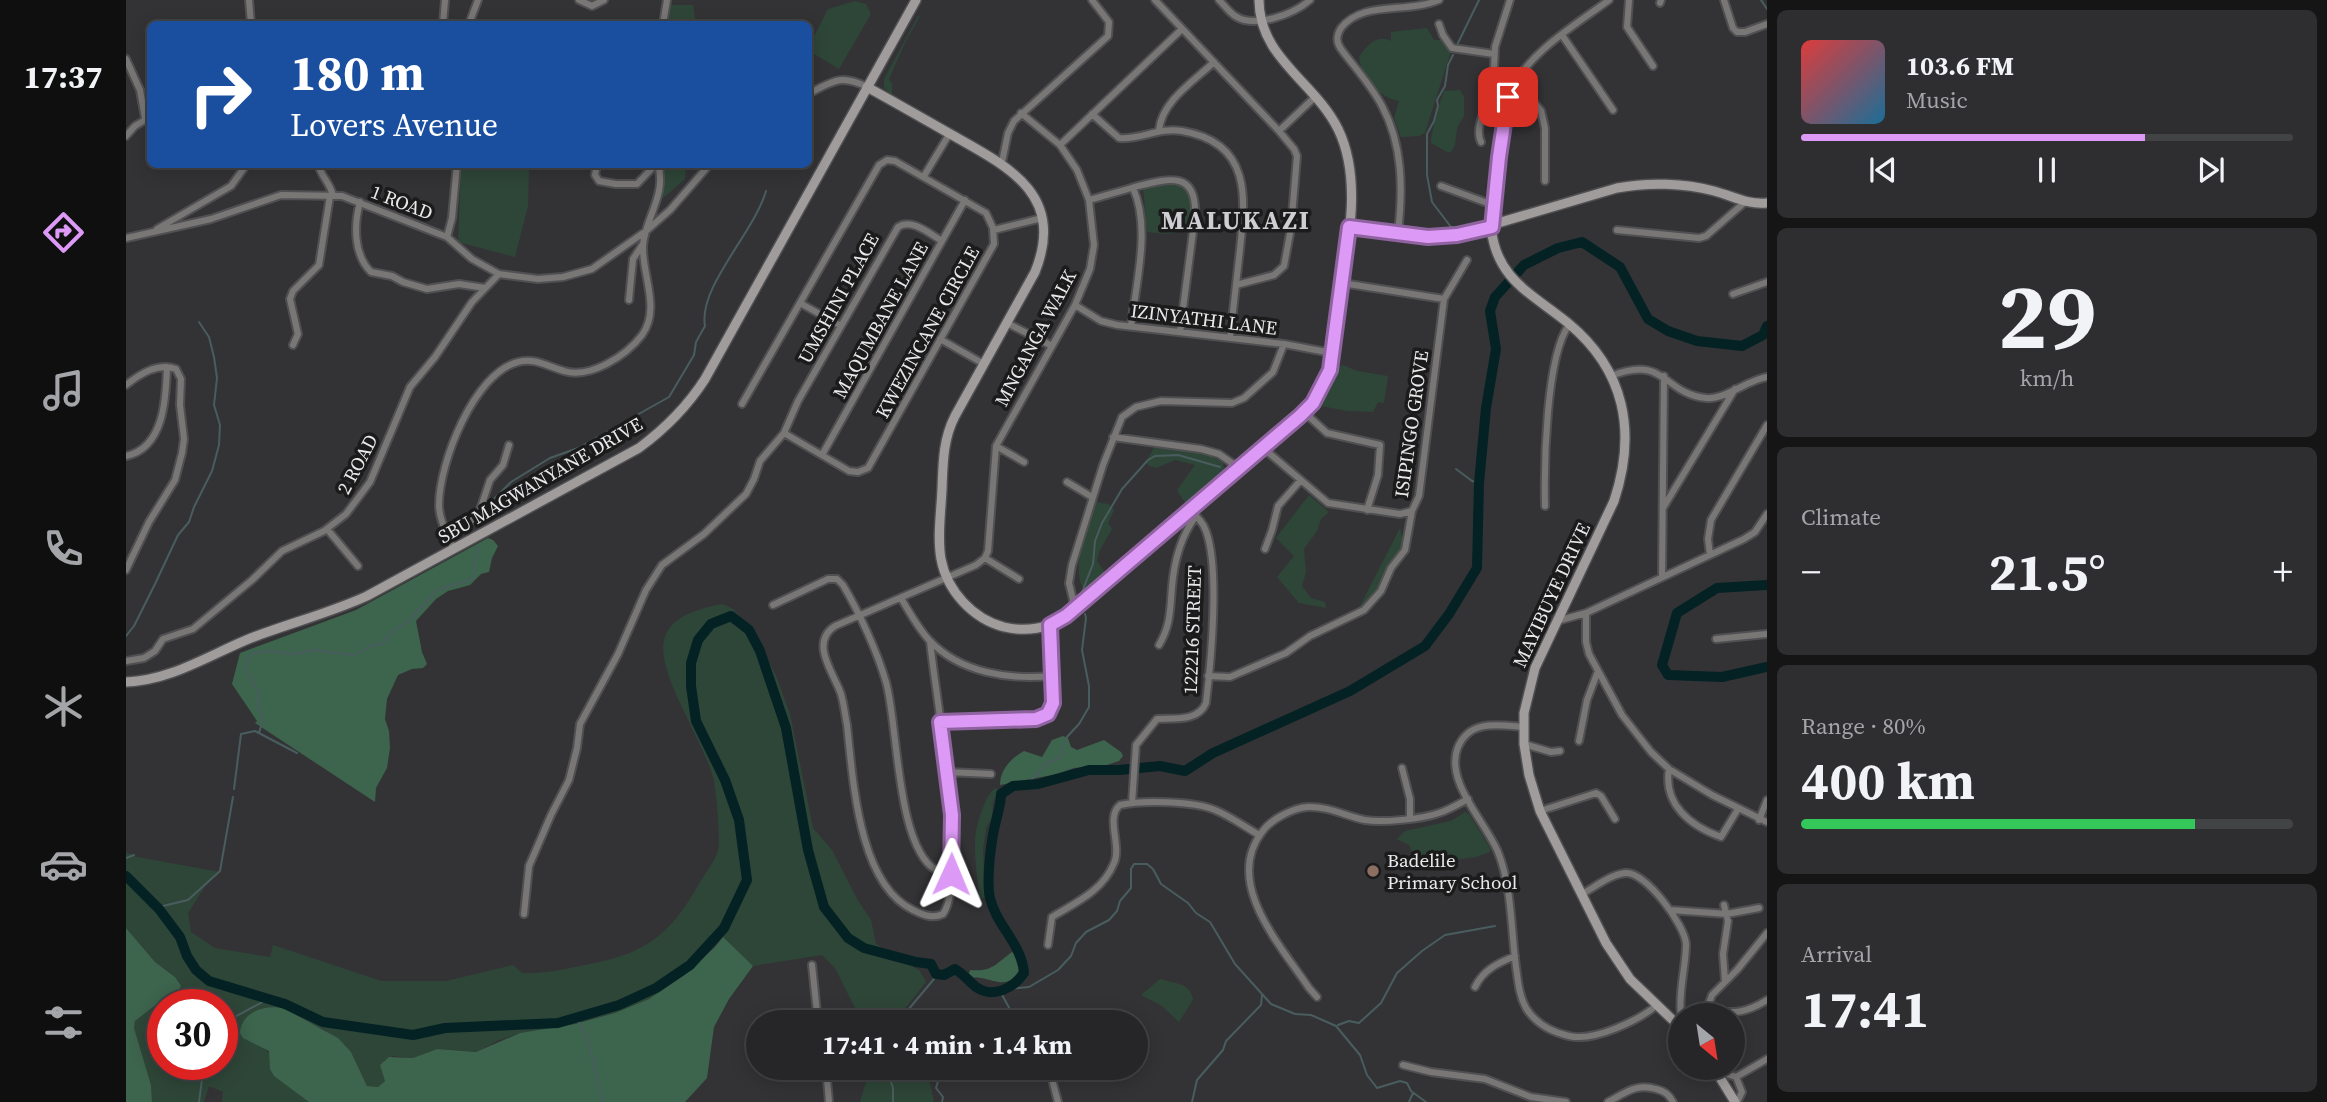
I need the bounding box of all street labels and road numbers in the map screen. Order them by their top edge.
street label: 1 ROAD [367,178,437,226]
street label: UMSHINI PLACE [791,228,885,368]
street label: MAQUMBANE LANE [826,237,934,403]
street label: KWEZINCANE CIRCLE [869,241,985,423]
street label: MNGANGA WALK [988,265,1082,411]
street label: IZINYATHI LANE [1129,297,1279,341]
street label: ISIPINGO GROVE [1388,349,1434,499]
street label: SBU MAGWANYANE DRIVE [433,411,647,549]
street label: 2 ROAD [330,429,384,499]
street label: MAYIBUYE DRIVE [1506,518,1596,672]
street label: 122216 STREET [1177,564,1207,695]

